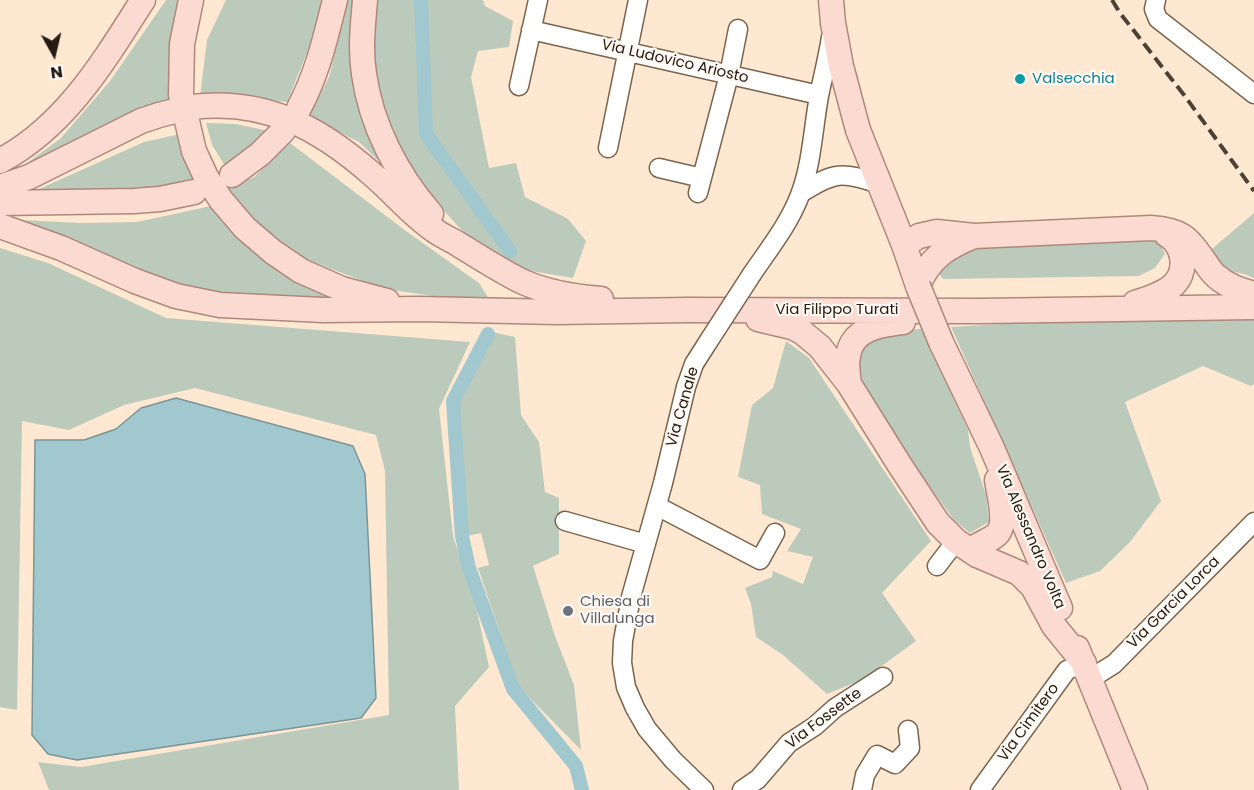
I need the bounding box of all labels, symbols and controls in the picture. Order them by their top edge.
north arrow [24,24,84,84]
street label: Via Ludovico Ariosto [600,36,750,88]
text: N [49,60,64,85]
place label: Valsecchia [1032,70,1115,88]
marker: Valsecchia [1013,72,1027,86]
street label: Via Filippo Turati [775,301,899,319]
street label: Via Canale [663,365,703,449]
street label: Via Alessandro Volta [991,462,1069,612]
street label: Via Garcia Lorca [1124,553,1224,653]
place label: Chiesa di Villalunga [580,593,655,628]
marker: Chiesa di Villalunga [561,604,575,618]
street label: Via Cimitero [995,680,1063,766]
street label: Via Fossette [783,685,865,753]

